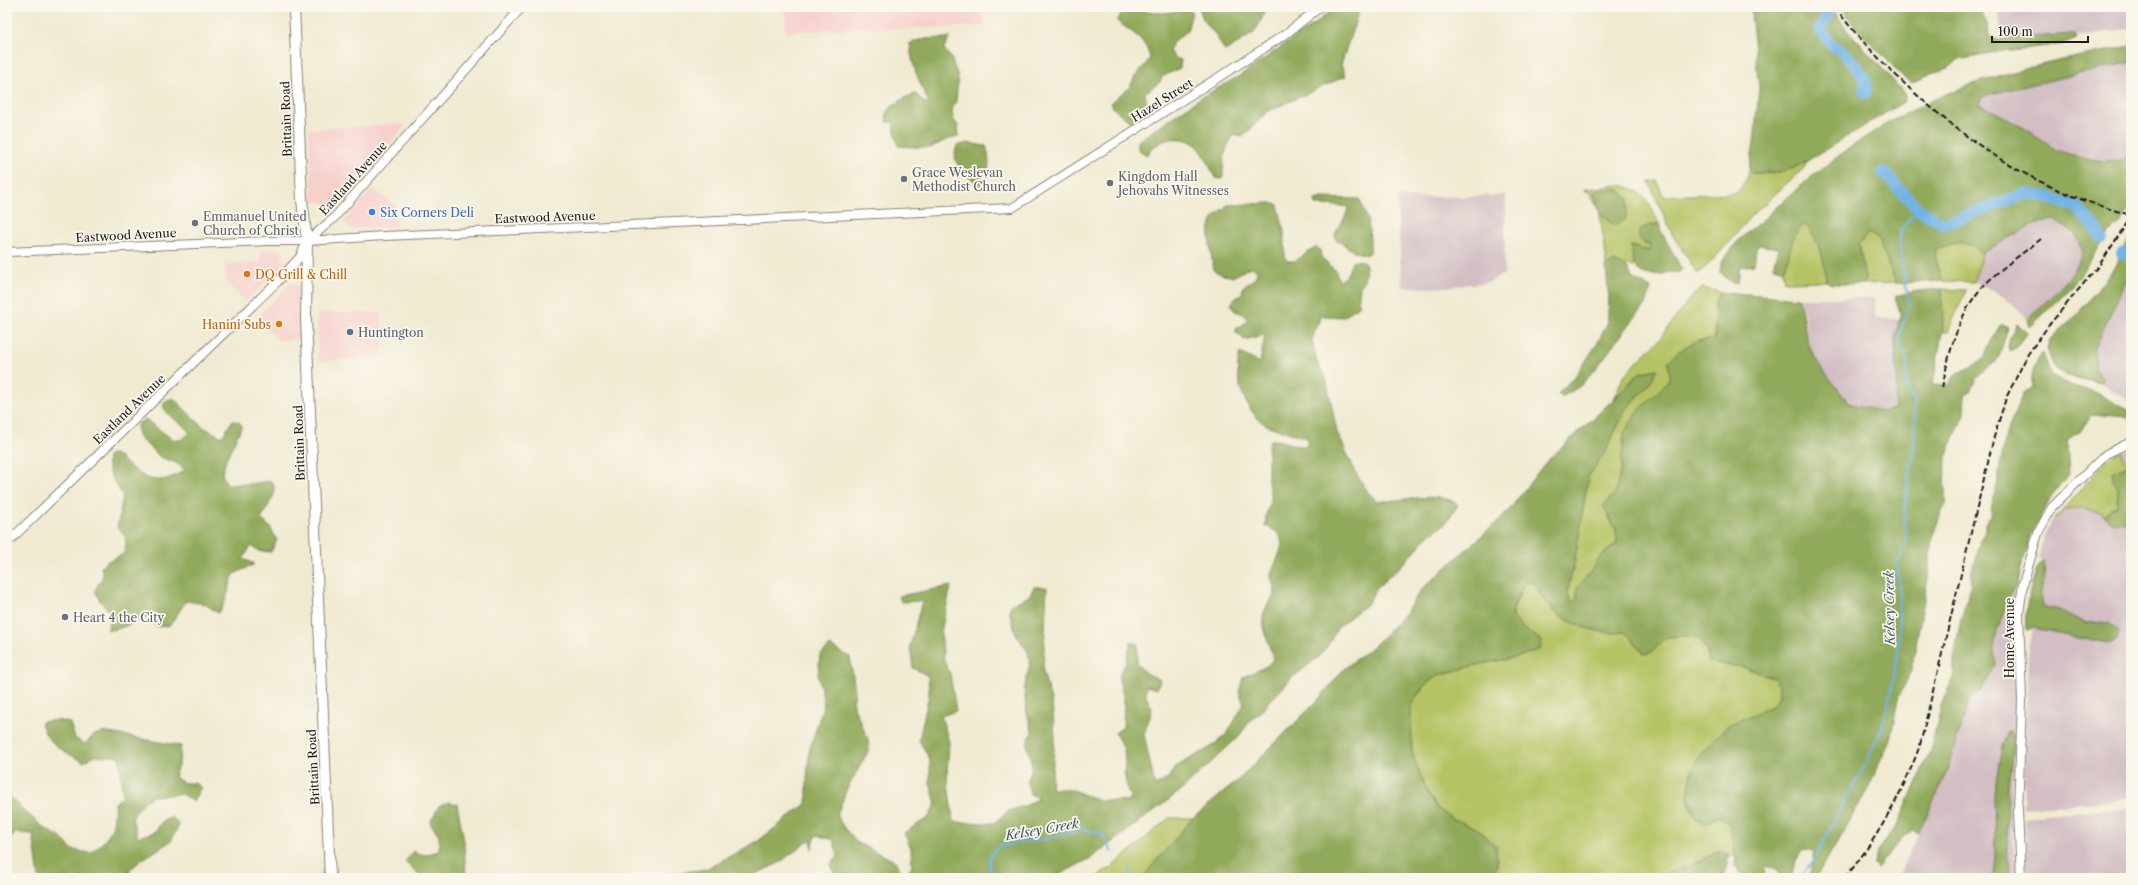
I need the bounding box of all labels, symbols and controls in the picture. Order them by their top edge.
scale bar [1992,18,2088,44]
text: 100 m [1998,24,2033,39]
street label: Hazel Street [1128,75,1196,125]
street label: Brittain Road [277,80,295,157]
street label: Eastland Avenue [316,138,390,218]
place label: Grace Wesleyan Methodist Church [912,165,1017,194]
place label: Kingdom Hall Jehovahs Witnesses [1116,169,1229,198]
marker: Grace Wesleyan Methodist Church [899,174,909,184]
marker: Kingdom Hall Jehovahs Witnesses [1105,178,1115,188]
place label: Six Corners Deli [380,205,474,220]
marker: Six Corners Deli [367,207,377,217]
street label: Eastwood Avenue [494,208,596,226]
place label: Emmanuel United Church of Christ [203,209,307,238]
marker: Emmanuel United Church of Christ [190,218,200,228]
street label: Eastwood Avenue [75,225,177,245]
place label: DQ Grill & Chill [255,267,347,282]
marker: DQ Grill & Chill [242,269,252,279]
place label: Hanini Subs [202,317,271,332]
marker: Hanini Subs [274,319,284,329]
place label: Huntington [358,325,424,340]
marker: Huntington [345,327,355,337]
street label: Eastland Avenue [90,371,168,447]
street label: Brittain Road [290,404,308,481]
water label: Kelsey Creek [1880,571,1898,646]
street label: Home Avenue [2002,597,2017,678]
place label: Heart 4 the City [73,610,165,625]
marker: Heart 4 the City [60,612,70,622]
street label: Brittain Road [303,728,322,805]
water label: Kelsey Creek [1003,815,1080,843]

